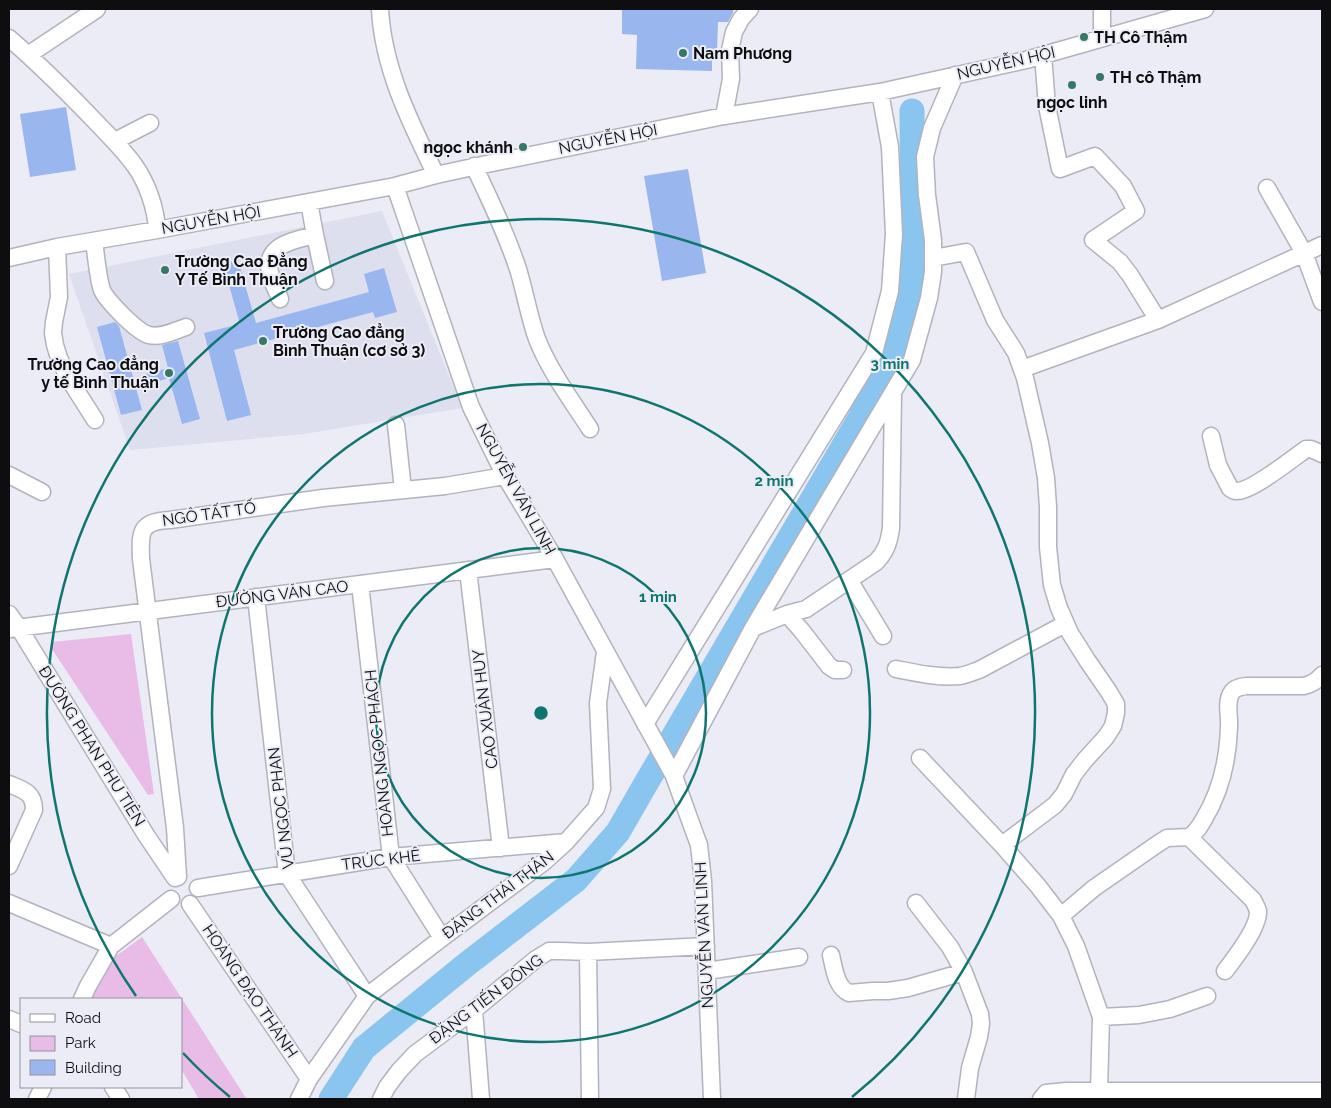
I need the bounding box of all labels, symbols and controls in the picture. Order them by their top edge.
place label: TH Cô Thậm [1094,28,1187,47]
marker: TH Cô Thậm [1078,31,1090,43]
street label: NGUYỄN HỘI [955,41,1057,84]
place label: Nam Phương [693,44,792,63]
marker: Nam Phương [677,47,689,59]
place label: TH cô Thậm [1110,68,1201,87]
marker: TH cô Thậm [1094,71,1106,83]
marker: ngọc linh [1066,79,1078,91]
place label: ngọc linh [1037,93,1107,112]
street label: NGUYỄN HỘI [557,118,659,158]
place label: ngọc khánh [424,138,513,157]
marker: ngọc khánh [517,141,529,153]
street label: NGUYỄN HỘI [160,200,262,238]
place label: Trường Cao Đẳng Y Tế Bình Thuận [175,252,308,289]
marker: Trường Cao Đẳng Y Tế Bình Thuận [159,264,171,276]
place label: Trường Cao đẳng Bình Thuận (cơ sở 3) [273,323,425,360]
marker: Trường Cao đẳng Bình Thuận (cơ sở 3) [257,335,269,347]
place label: Trường Cao đẳng y tế Bình Thuận [27,355,159,392]
text: 3 min [871,355,909,373]
marker: Trường Cao đẳng y tế Bình Thuận [163,367,175,379]
street label: NGUYỄN VĂN LINH [472,419,562,558]
text: 2 min [755,472,793,490]
street label: NGÔ TẤT TỐ [161,496,257,530]
street label: ĐƯỜNG VĂN CAO [215,575,349,612]
text: 1 min [639,588,677,606]
street label: CAO XUÂN HUY [467,648,502,770]
street label: ĐƯỜNG PHAN PHU TIÊN [35,662,150,830]
street label: HOÀNG NGỌC PHÁCH [360,668,397,838]
centre of rings [532,704,550,722]
street label: VŨ NGỌC PHAN [263,746,298,870]
street label: TRÚC KHÊ [340,845,422,874]
street label: ĐẶNG THÁI THÂN [438,846,557,943]
street label: NGUYỄN VĂN LINH [689,861,717,1009]
street label: HOÀNG ĐẠO THÀNH [198,920,303,1061]
street label: ĐẶNG TIẾN ĐÔNG [424,949,546,1048]
legend [20,998,182,1088]
text: Road [65,1009,101,1027]
text: Park [65,1034,96,1052]
text: Building [65,1059,122,1077]

